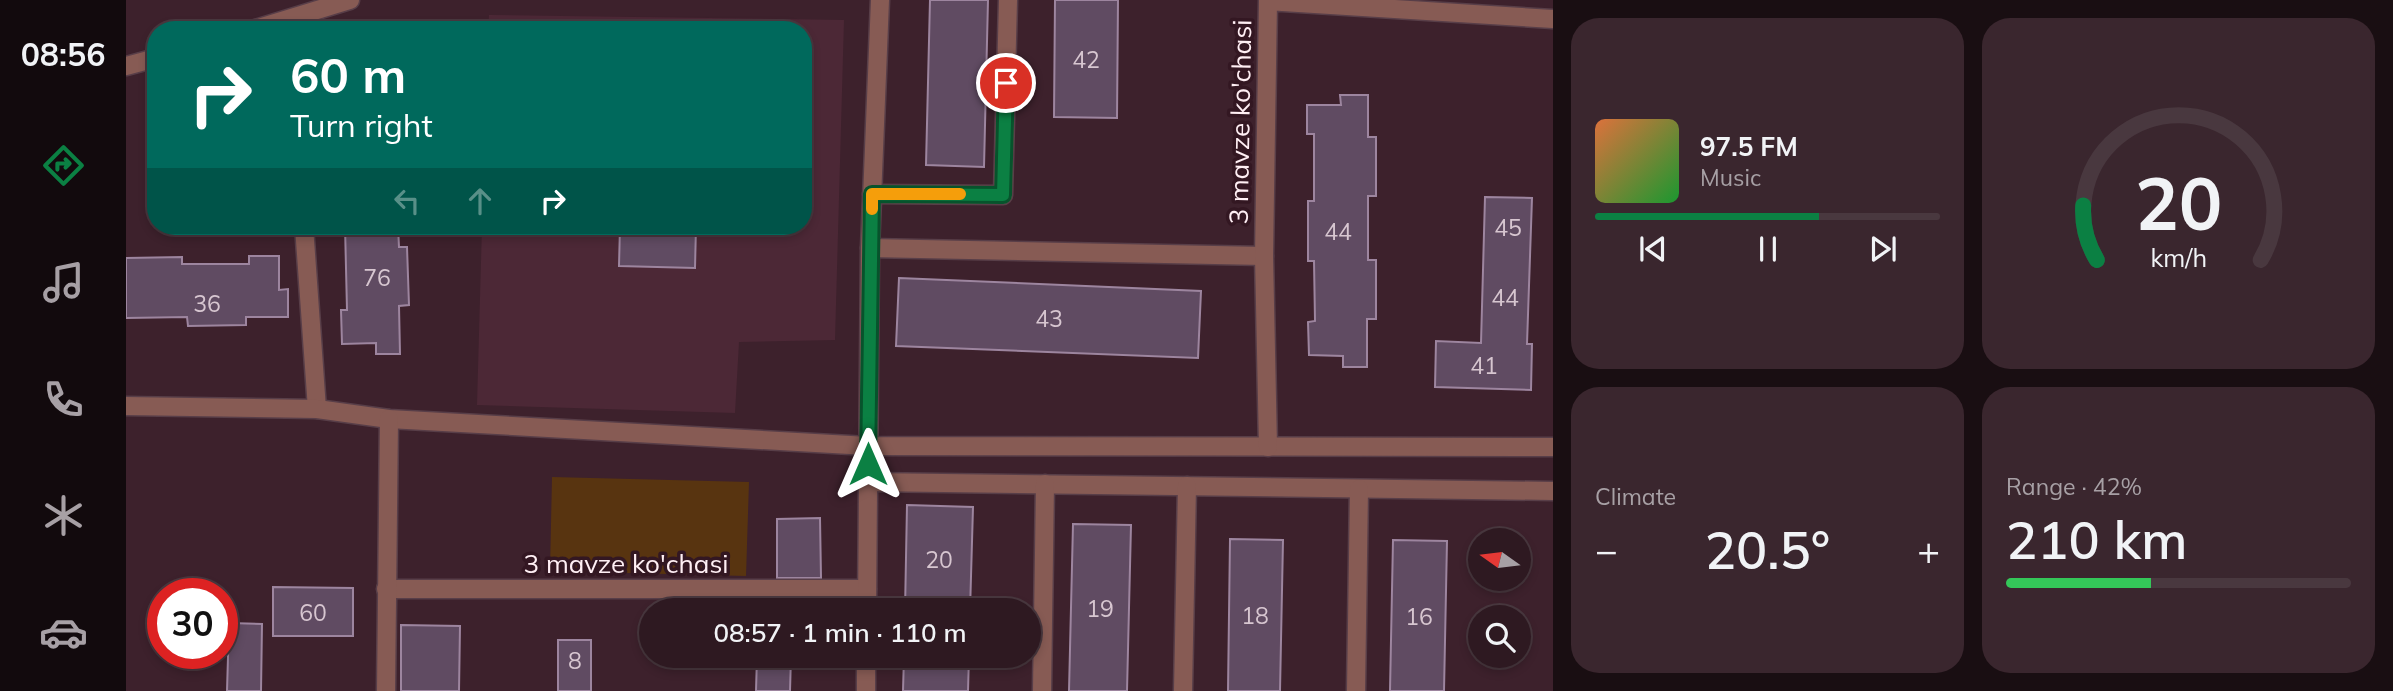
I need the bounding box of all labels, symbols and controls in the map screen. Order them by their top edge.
street label: 3 mavze ko'chasi [1222,19,1258,225]
text: 08:56 [21,34,105,74]
text: 60 m [290,44,406,105]
house number: 42 [1072,45,1100,74]
icon: right [175,49,266,140]
pin [976,53,1036,113]
icon: arrive [987,64,1025,102]
text: Turn right [290,105,433,145]
text: 97.5 FM [1700,130,1798,163]
icon: directions [39,141,88,190]
text: 20 [2135,157,2222,248]
text: Music [1700,163,1761,192]
icon: left [388,182,426,220]
icon: ahead [461,182,499,220]
icon: right [534,182,572,220]
house number: 45 [1494,213,1522,242]
house number: 44 [1324,217,1352,246]
icon: previous [1634,230,1672,268]
icon: pause [1749,230,1787,268]
icon: next [1864,230,1902,268]
text: km/h [2150,242,2207,273]
icon: music [39,258,88,307]
house number: 76 [363,263,391,292]
house number: 44 [1491,283,1519,312]
house number: 36 [193,289,221,318]
house number: 43 [1035,304,1063,333]
house number: 41 [1470,351,1498,380]
icon: phone [39,375,88,424]
position arrow [831,427,905,501]
text: Range · 42% [2006,472,2142,501]
text: Climate [1595,482,1676,511]
icon: climate [39,491,88,540]
text: 210 km [2006,507,2187,572]
text: 20.5° [1705,517,1830,582]
text: − [1595,526,1618,574]
text: + [1917,526,1940,574]
north arrow [1468,528,1531,592]
map controls [1468,528,1531,668]
house number: 20 [925,545,953,574]
street label: 3 mavze ko'chasi [524,547,728,580]
speed limit sign: 30 [147,578,238,669]
house number: 19 [1086,594,1114,623]
house number: 60 [299,598,327,627]
house number: 18 [1241,601,1269,630]
house number: 16 [1405,602,1433,631]
button: search [1468,605,1531,668]
icon: car [39,608,88,657]
text: 08:57 · 1 min · 110 m [713,616,967,649]
house number: 8 [568,646,582,675]

